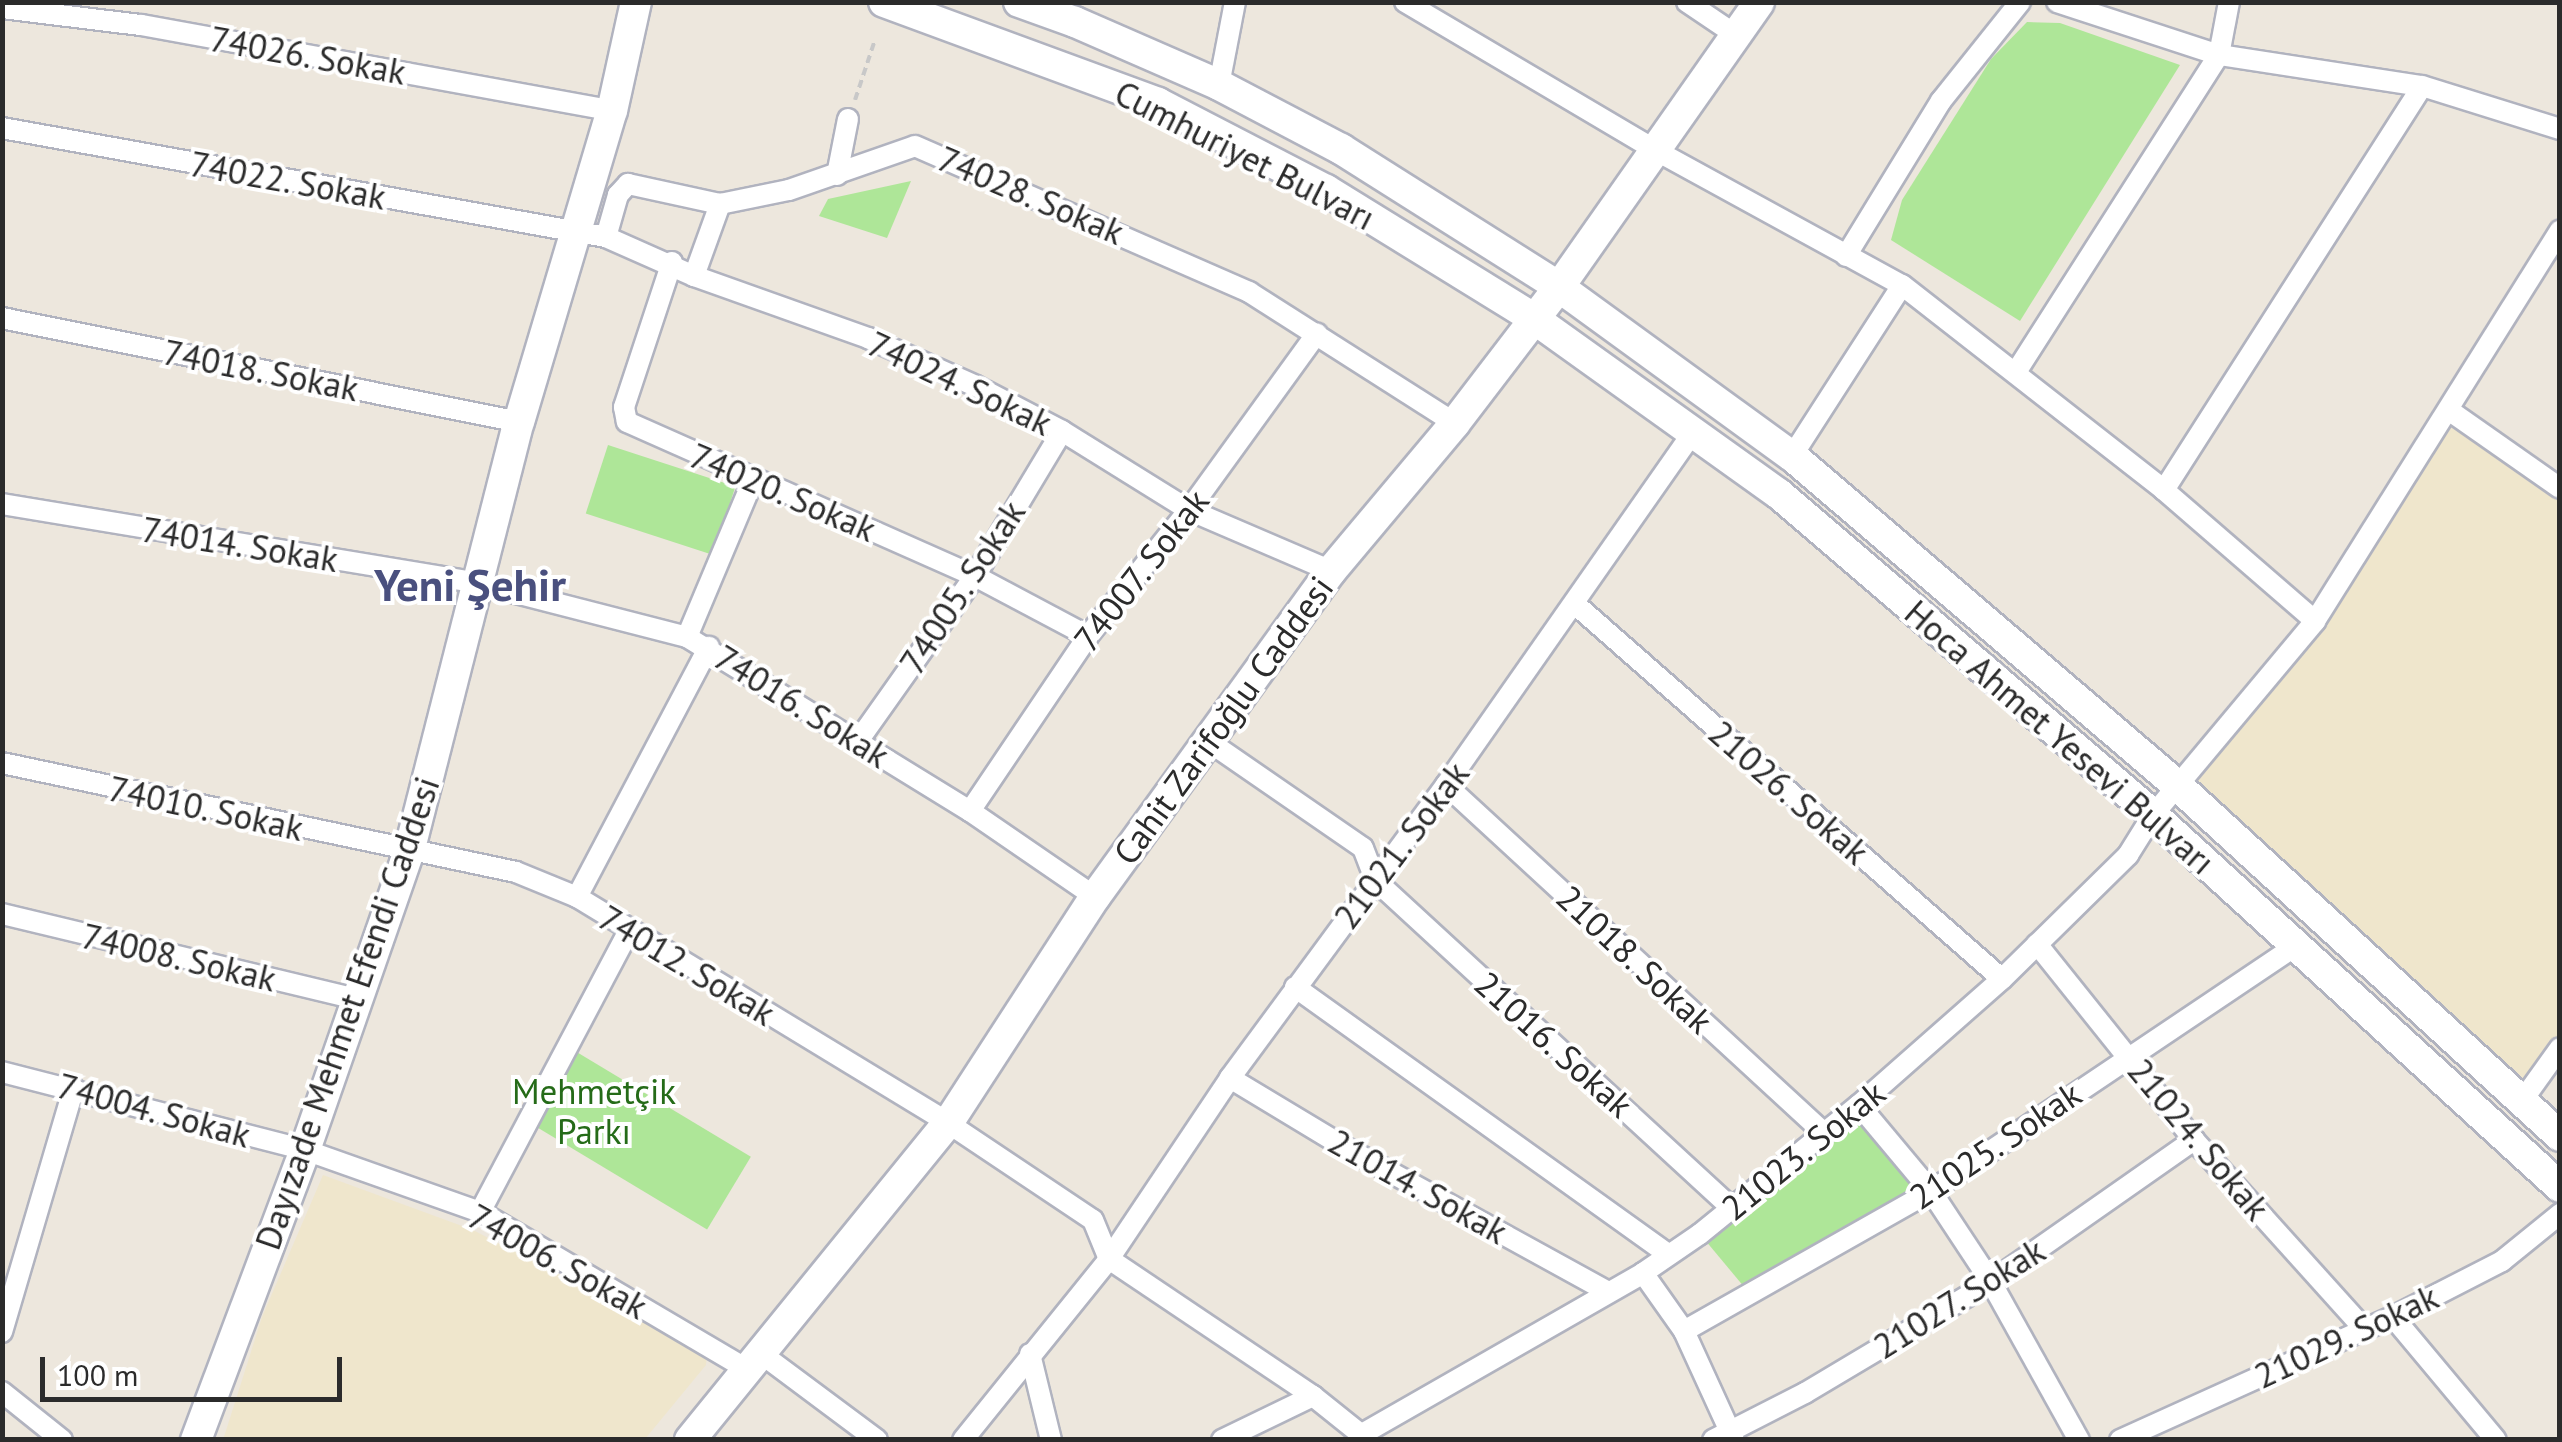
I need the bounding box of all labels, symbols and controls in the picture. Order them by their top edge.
street label: 74026. Sokak [206,17,410,93]
street label: Cumhuriyet Bulvarı [1108,71,1382,239]
street label: 74028. Sokak [931,137,1131,253]
street label: 74022. Sokak [186,142,390,218]
street label: 74024. Sokak [860,322,1060,444]
street label: 74018. Sokak [159,330,363,410]
street label: 74020. Sokak [683,434,883,550]
street label: 74007. Sokak [1064,480,1218,660]
street label: 74005. Sokak [890,492,1034,682]
street label: 74014. Sokak [138,508,342,580]
district label: Yeni Şehir [374,558,566,612]
street label: Cahit Zarifoğlu Caddesi [1104,567,1342,873]
street label: Hoca Ahmet Yesevi Bulvarı [1896,590,2224,884]
street label: 74016. Sokak [706,635,898,777]
street label: 21026. Sokak [1700,710,1878,874]
street label: 21021. Sokak [1324,752,1478,938]
street label: 74010. Sokak [104,767,308,849]
street label: Dayızade Mehmet Efendi Caddesi [246,771,448,1255]
street label: 21018. Sokak [1547,875,1723,1043]
street label: 74012. Sokak [590,895,784,1035]
street label: 74008. Sokak [77,914,281,1000]
street label: 21016. Sokak [1465,961,1643,1127]
street label: 21024. Sokak [2118,1049,2280,1229]
street label: 74004. Sokak [52,1064,256,1156]
park label: Mehmetçik Parkı [512,1070,676,1152]
street label: 21023. Sokak [1712,1071,1894,1229]
street label: 21025. Sokak [1900,1072,2090,1218]
street label: 21014. Sokak [1320,1119,1516,1253]
street label: 74006. Sokak [460,1194,656,1328]
street label: 21027. Sokak [1865,1228,2053,1368]
street label: 21029. Sokak [2246,1275,2446,1397]
scale bar [45,1337,348,1399]
text: 100 m [57,1355,138,1394]

